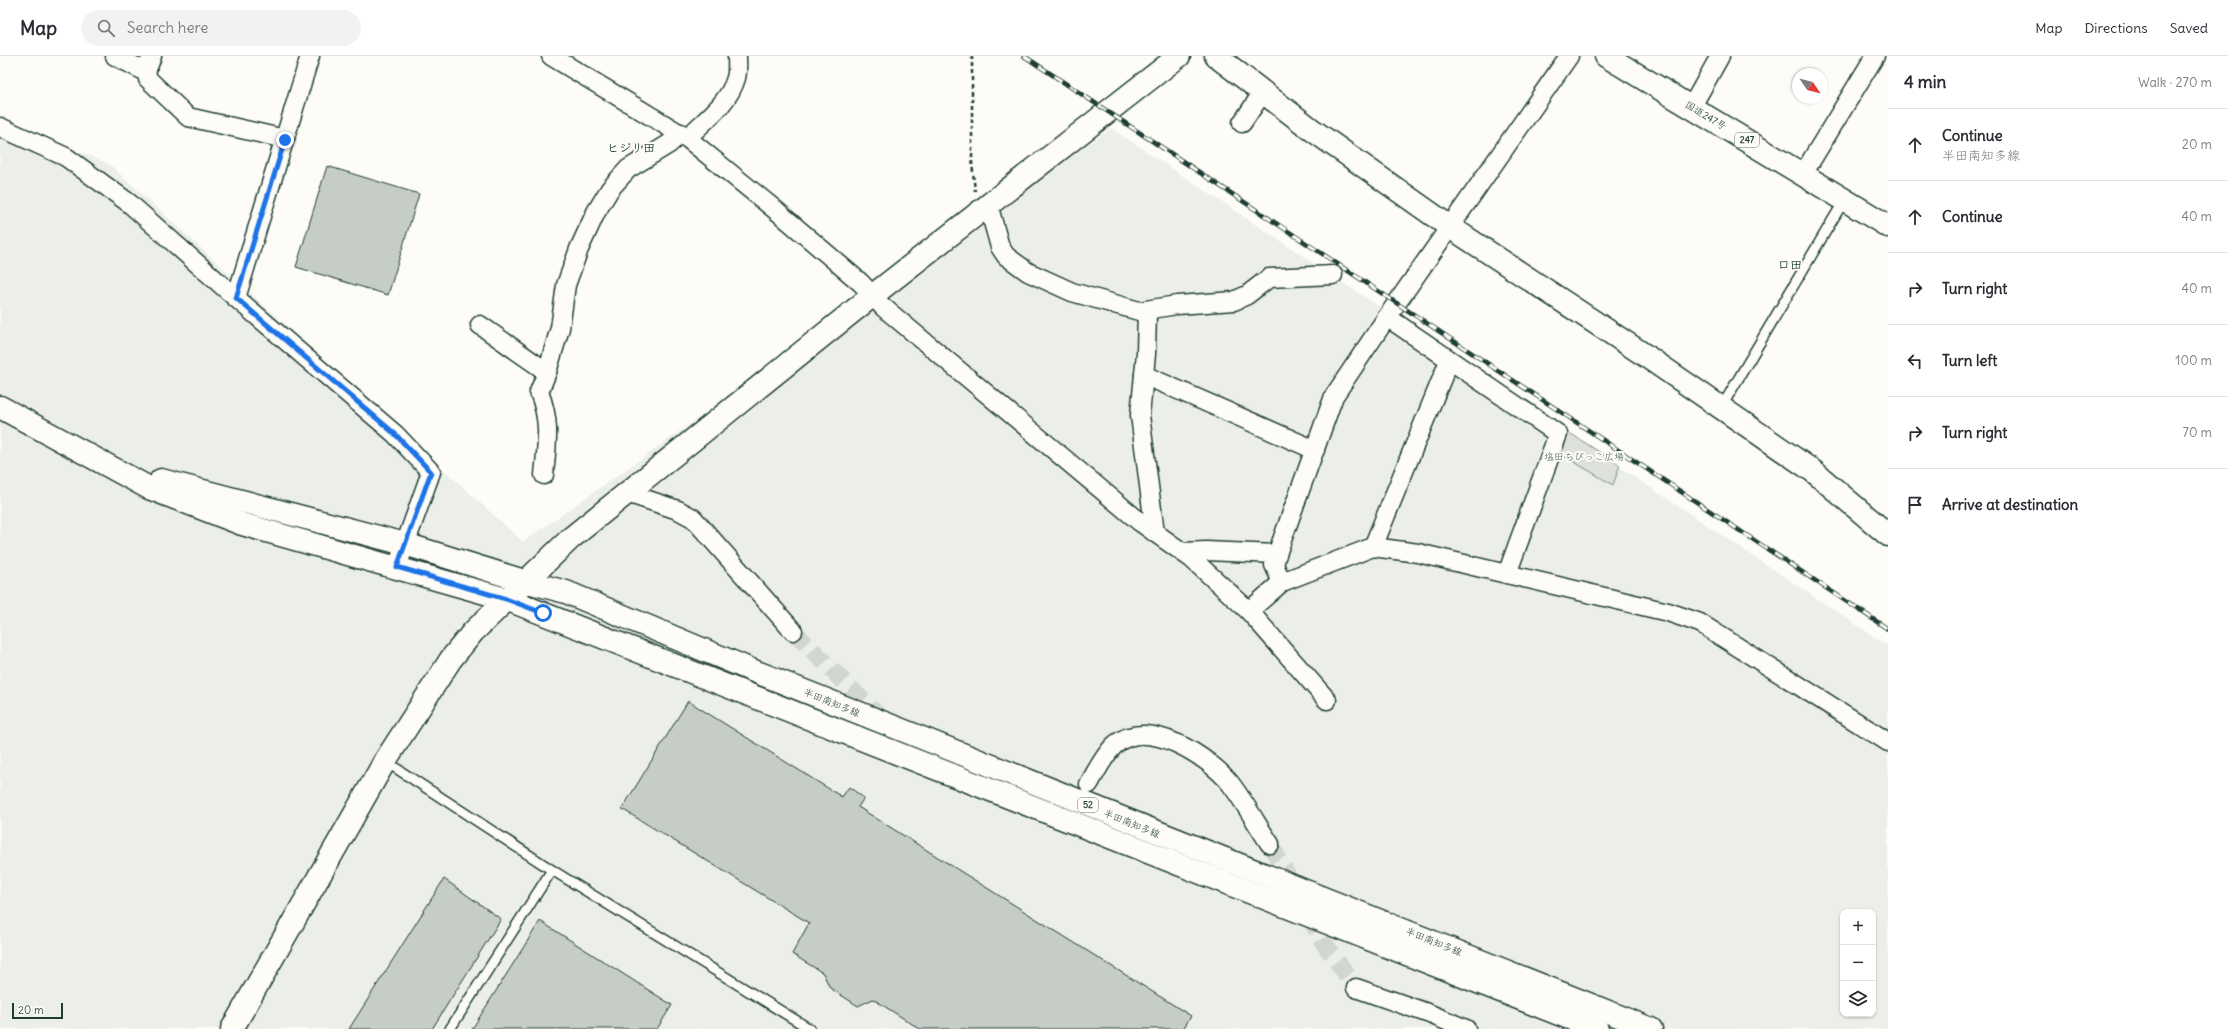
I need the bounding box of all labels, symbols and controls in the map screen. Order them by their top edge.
search box [81,10,361,46]
text: Map [20,16,57,40]
icon: search [95,17,117,39]
text: Search here [127,18,208,37]
text: Map [2035,19,2062,37]
text: Directions [2084,19,2148,37]
text: Saved [2170,19,2208,37]
north arrow [1792,68,1828,104]
text: 4 min [1904,71,1946,93]
text: Walk · 270 m [2138,74,2212,91]
street label: 国道247号 [1683,98,1729,133]
text: Continue [1942,126,2003,145]
route end [276,131,294,149]
road number: 247 [1735,133,1759,147]
icon: ahead [1904,134,1926,156]
text: 20 m [2182,136,2212,153]
district label: ヒジリ田 [607,140,655,155]
text: 半田南知多線 [1942,147,2020,164]
icon: ahead [1904,206,1926,228]
text: Continue [1942,207,2003,226]
text: 40 m [2181,208,2212,225]
district label: 口田 [1778,257,1802,272]
icon: right [1904,278,1926,300]
text: Turn right [1942,279,2007,298]
text: 40 m [2181,280,2212,297]
icon: left [1904,350,1926,372]
text: Turn left [1942,351,1997,370]
text: 100 m [2175,352,2212,369]
icon: right [1904,422,1926,444]
text: Turn right [1942,423,2007,442]
text: 70 m [2183,424,2212,441]
park label: 塩田ちびっこ広場 [1544,450,1624,463]
icon: arrive [1904,494,1926,516]
text: Arrive at destination [1942,495,2078,514]
route start [534,604,552,622]
street label: 半田南知多線 [802,685,862,720]
road number: 52 [1078,798,1098,812]
street label: 半田南知多線 [1102,806,1162,841]
map controls [1840,909,1876,1017]
button: + [1840,909,1876,945]
street label: 半田南知多線 [1404,924,1464,959]
button: − [1840,945,1876,981]
button: layers [1840,981,1876,1017]
scale bar [12,1001,63,1020]
text: 20 m [18,1003,44,1017]

